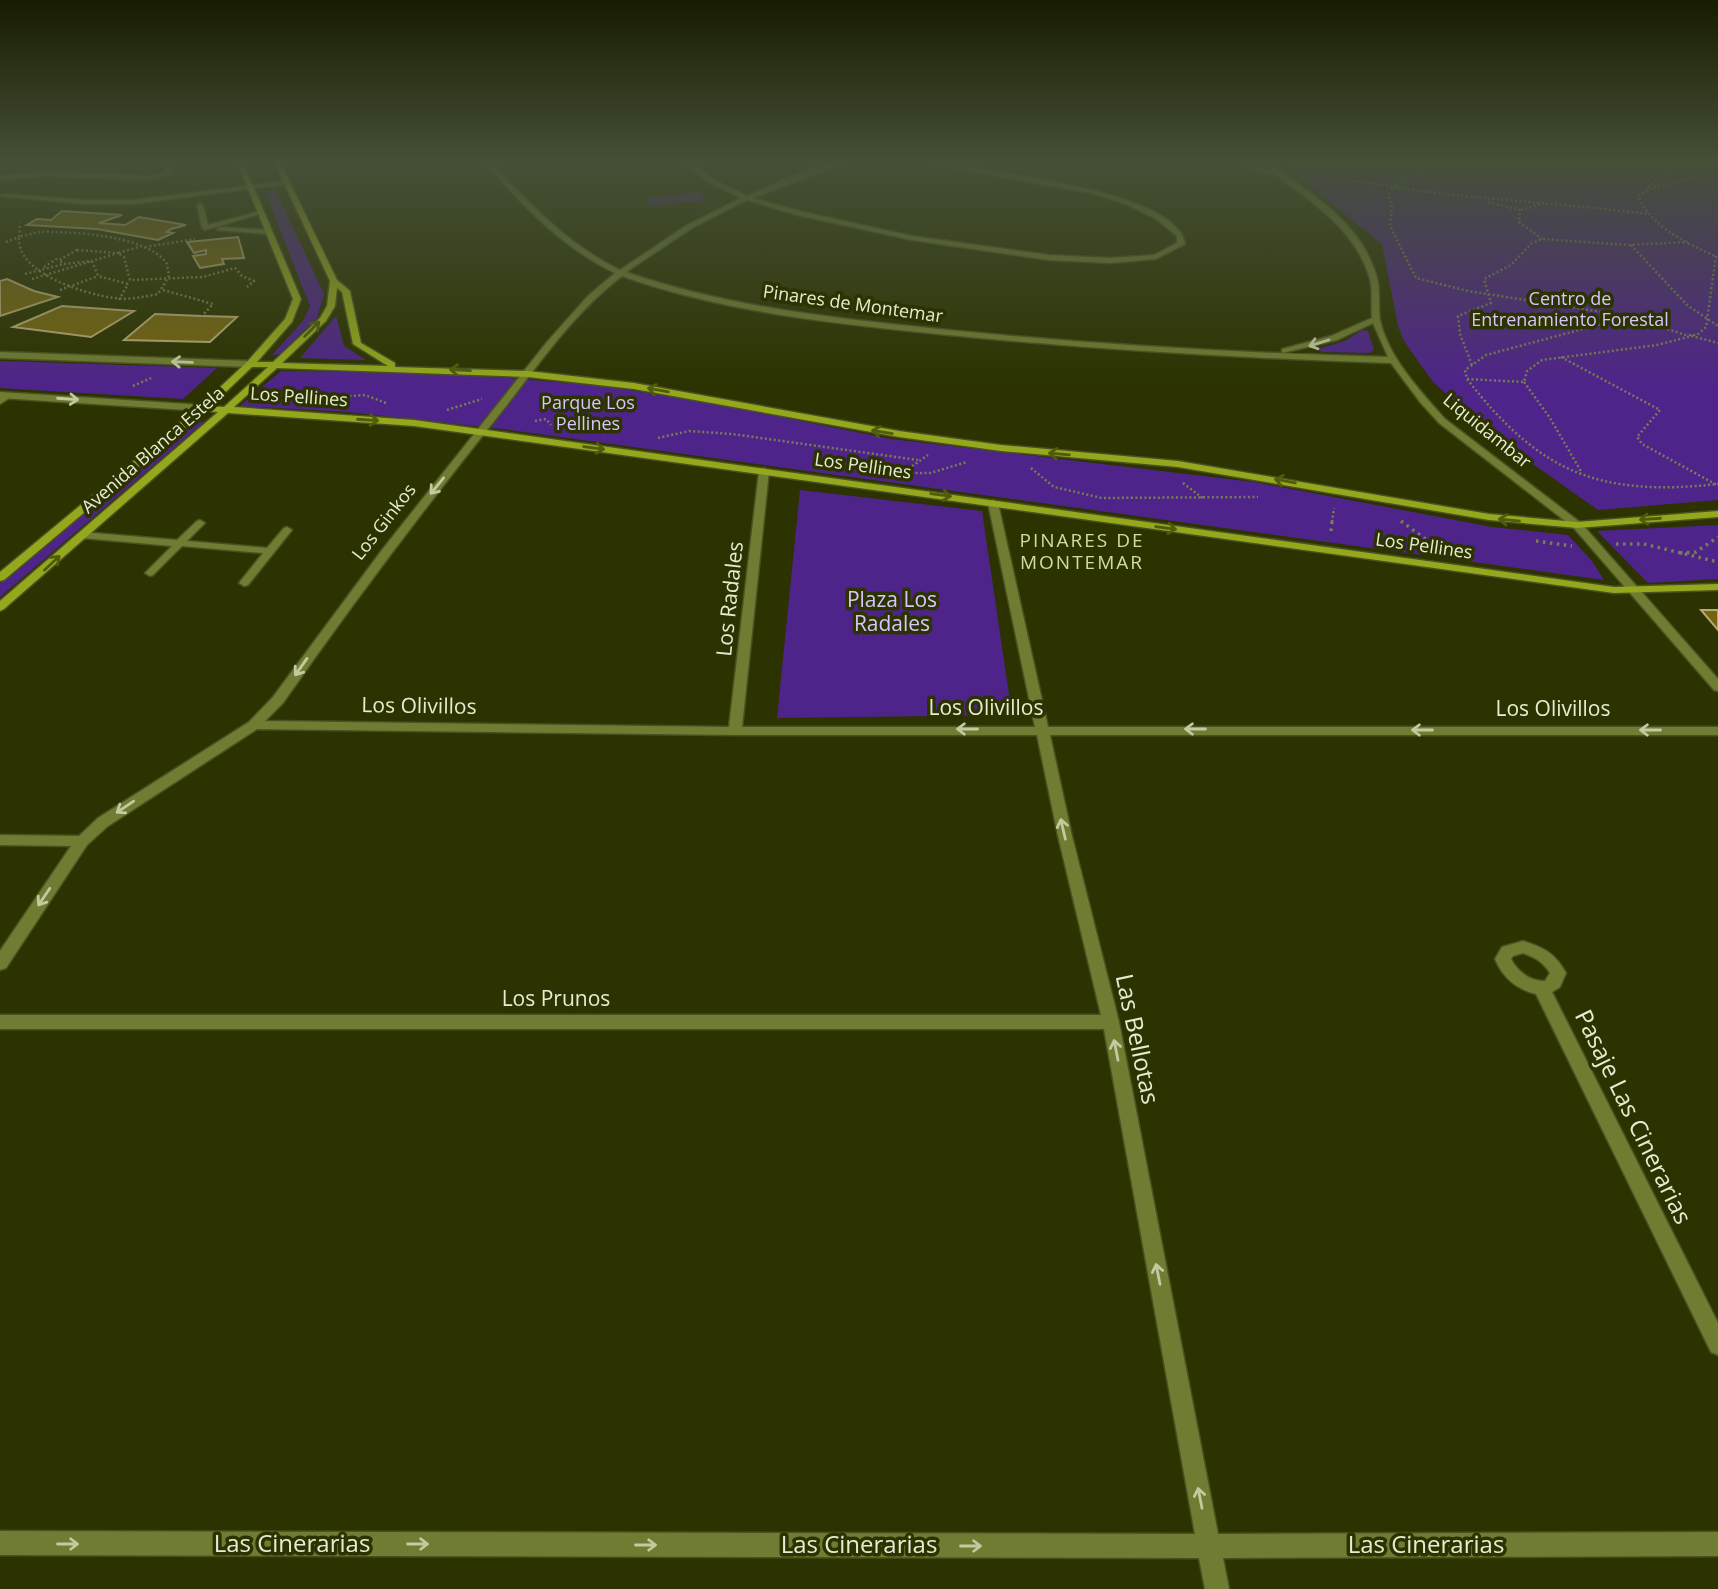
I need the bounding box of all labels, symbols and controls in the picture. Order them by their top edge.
street label: Pinares de Montemar [762,278,945,328]
park label: Centro de Entrenamiento Forestal [1471,286,1669,331]
one-way arrow [304,321,321,338]
one-way arrow [1309,337,1331,350]
one-way arrow [171,355,194,368]
one-way arrow [449,363,471,376]
street label: Avenida Blanca Estela [76,381,229,518]
street label: Los Pellines [249,381,349,411]
one-way arrow [647,383,670,396]
street label: Liquidambar [1439,387,1537,473]
park label: Parque Los Pellines [541,390,635,435]
one-way arrow [56,393,79,406]
one-way arrow [357,414,379,427]
one-way arrow [871,425,894,438]
one-way arrow [582,441,605,454]
street label: Los Pellines [813,446,913,484]
one-way arrow [1048,447,1071,460]
one-way arrow [1274,474,1297,487]
one-way arrow [430,476,445,494]
street label: Los Ginkos [346,478,421,565]
one-way arrow [929,489,952,502]
one-way arrow [1498,513,1520,526]
one-way arrow [1639,513,1662,526]
one-way arrow [1154,522,1177,535]
street label: Los Pellines [1374,526,1474,564]
district label: PINARES DE MONTEMAR [1019,527,1145,575]
street label: Los Radales [709,540,749,658]
one-way arrow [43,555,61,571]
park label: Plaza Los Radales [847,585,937,637]
one-way arrow [294,657,308,676]
street label: Los Olivillos [361,690,477,720]
street label: Los Olivillos [928,693,1044,721]
street label: Los Olivillos [1495,694,1611,722]
one-way arrow [956,722,979,736]
one-way arrow [1184,722,1207,736]
one-way arrow [1411,723,1434,737]
one-way arrow [1639,723,1662,737]
one-way arrow [116,800,135,814]
one-way arrow [1056,818,1070,841]
one-way arrow [37,887,51,907]
street label: Las Bellotas [1109,971,1168,1107]
street label: Los Prunos [502,984,610,1012]
street label: Pasaje Las Cinerarias [1568,1003,1701,1229]
one-way arrow [1109,1040,1123,1062]
one-way arrow [1151,1263,1164,1286]
one-way arrow [1193,1487,1206,1510]
street label: Las Cinerarias [214,1526,370,1559]
street label: Las Cinerarias [781,1527,937,1560]
street label: Las Cinerarias [1348,1527,1504,1560]
one-way arrow [56,1537,79,1551]
one-way arrow [406,1537,429,1551]
one-way arrow [634,1538,657,1552]
one-way arrow [959,1539,982,1553]

